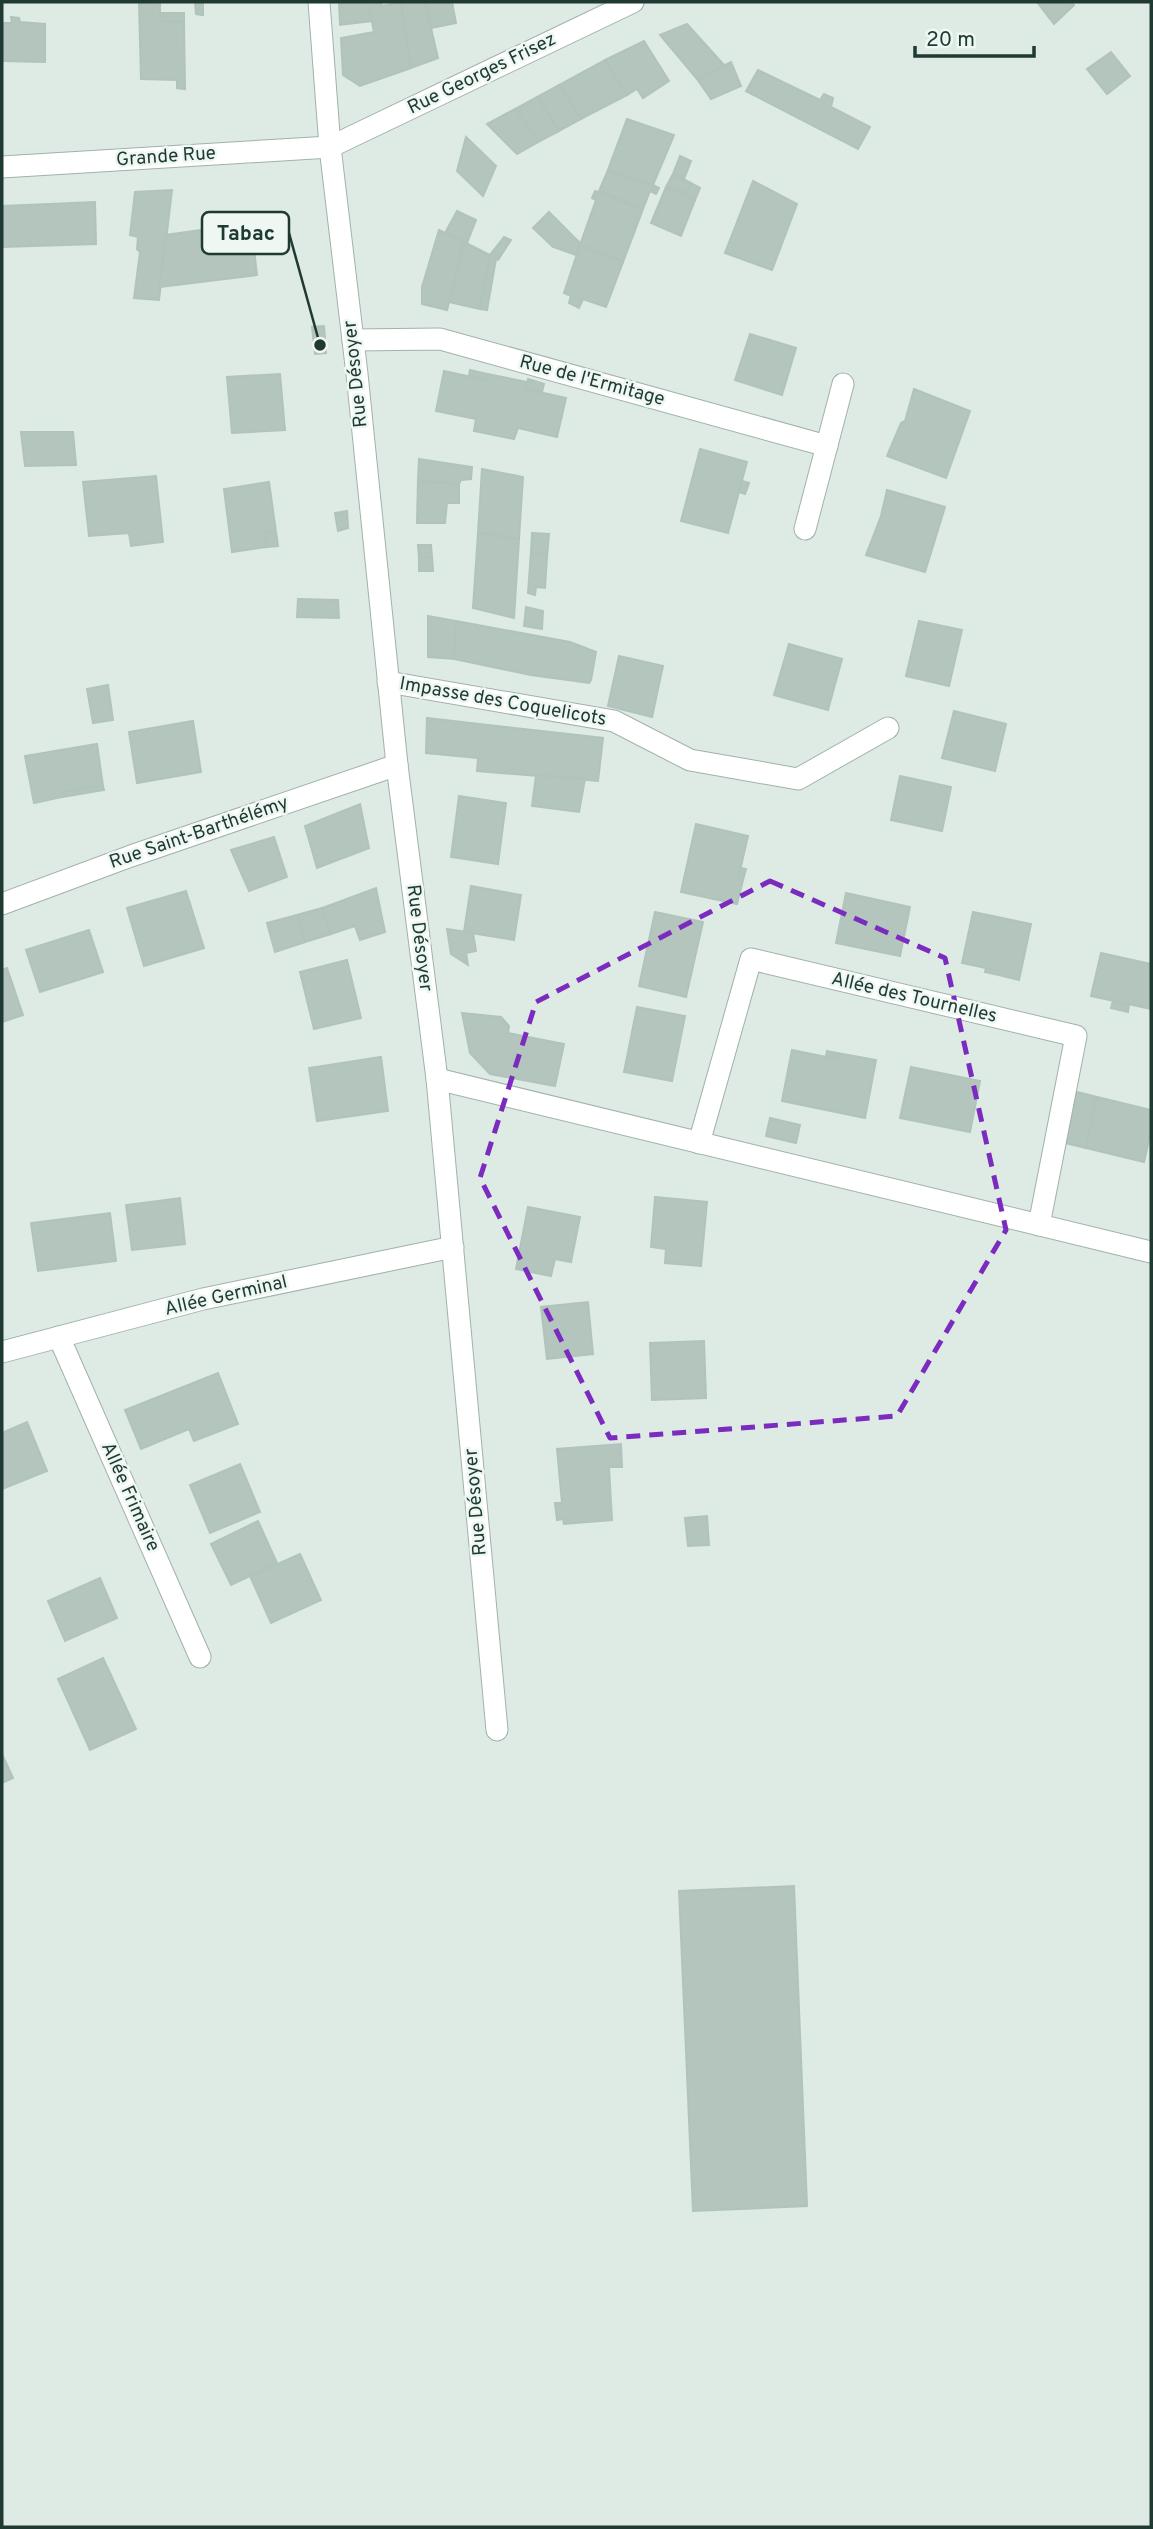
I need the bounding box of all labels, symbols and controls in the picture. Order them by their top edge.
scale bar [915,14,1034,58]
text: 20 m [926,27,975,54]
street label: Rue Georges Frisez [404,28,560,120]
street label: Grande Rue [115,142,217,172]
callout: Tabac [202,212,289,254]
text: Tabac [217,221,275,248]
street label: Rue Désoyer [338,319,374,429]
street label: Rue de l'Ermitage [517,350,667,412]
street label: Impasse des Coquelicots [398,672,608,732]
street label: Rue Saint-Barthélémy [106,791,292,875]
street label: Rue Désoyer [401,883,438,993]
street label: Allée des Tournelles [829,967,999,1029]
street label: Allée Germinal [162,1270,290,1322]
street label: Allée Frimaire [95,1439,165,1555]
street label: Rue Désoyer [459,1447,493,1557]

